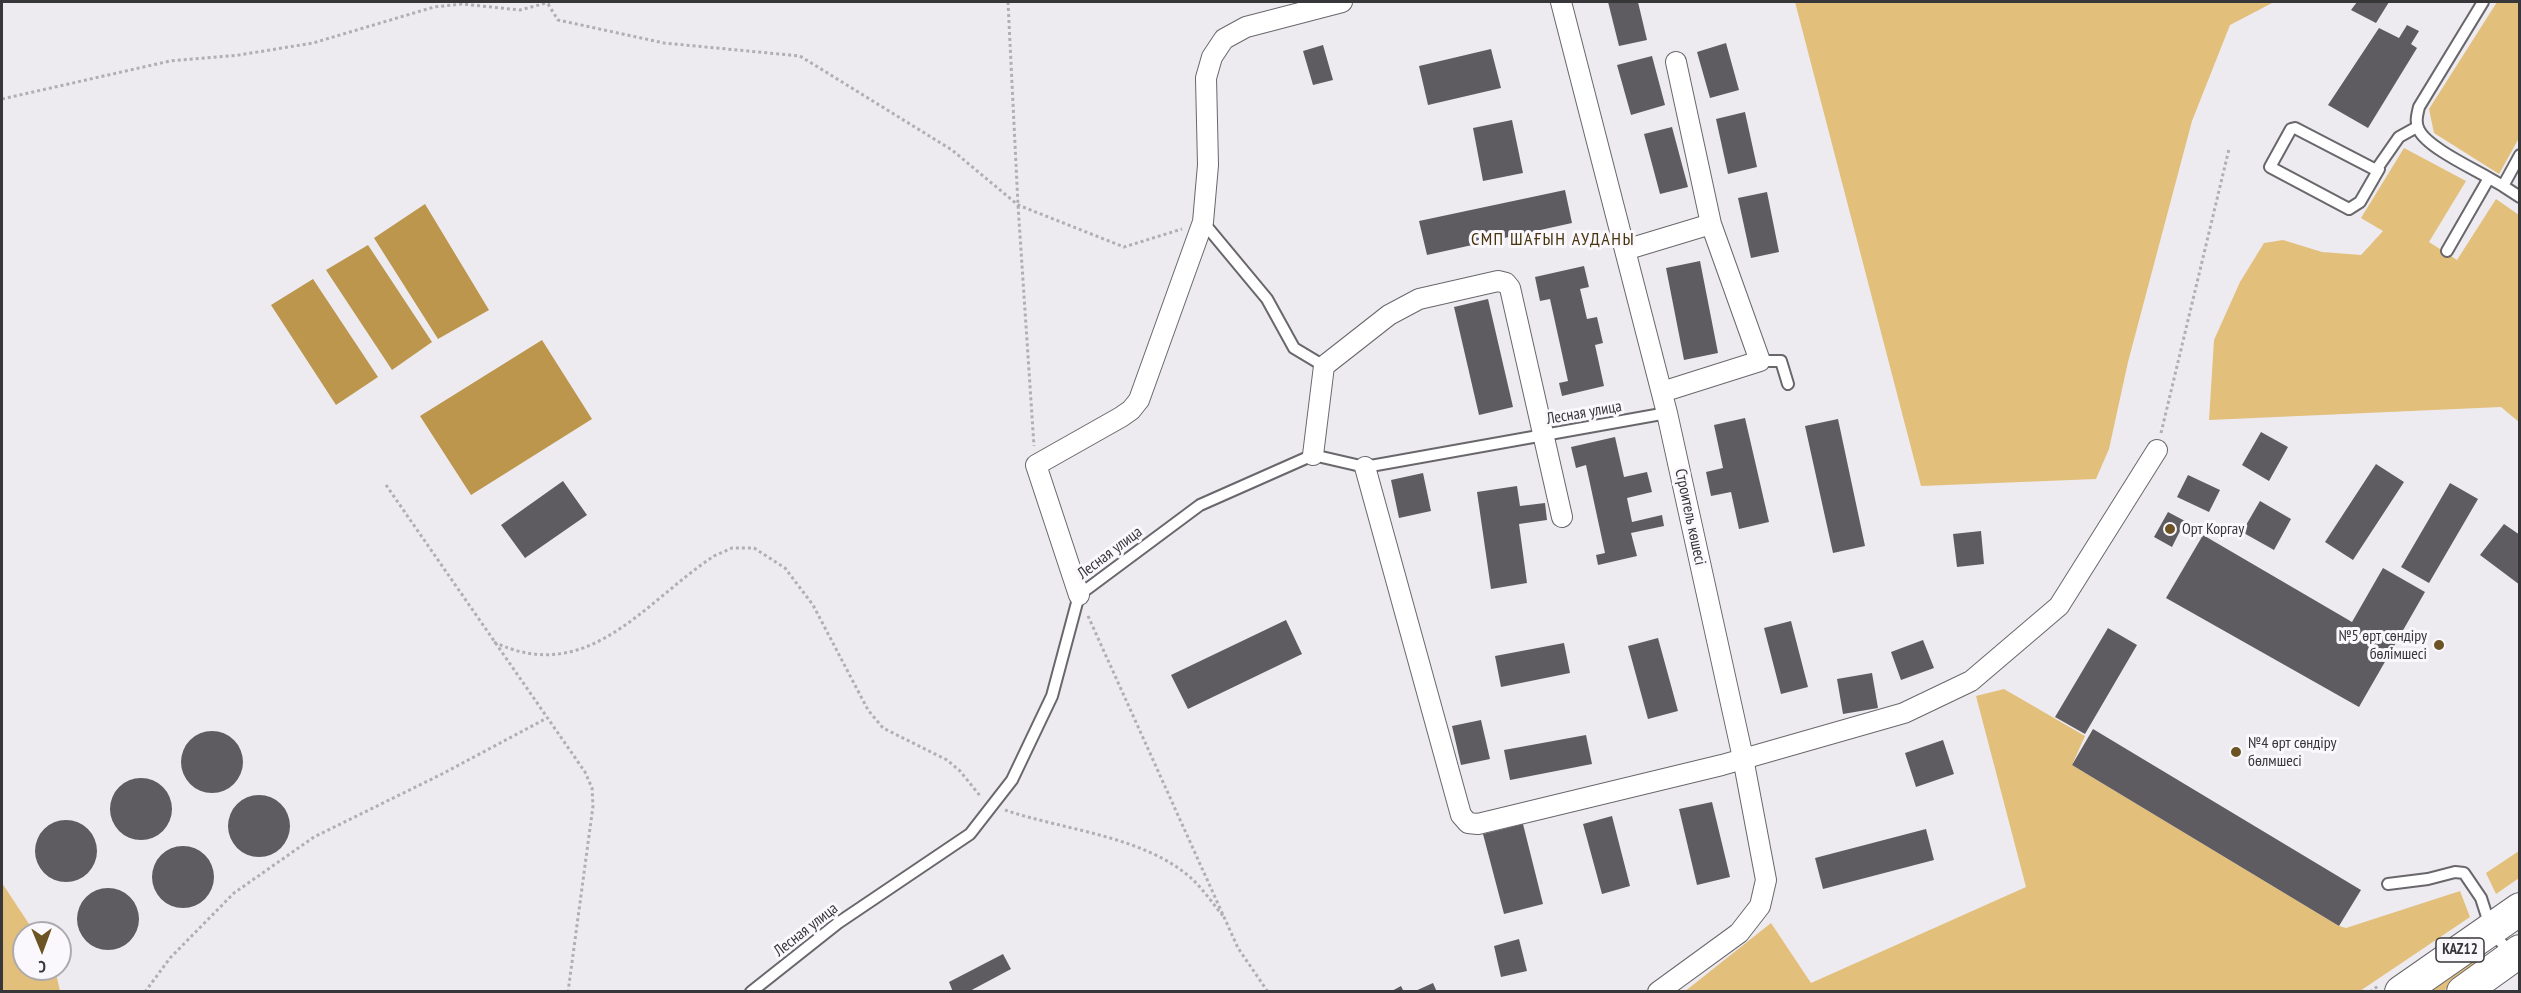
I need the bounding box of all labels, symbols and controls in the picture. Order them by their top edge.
district label: СМП ШАҒЫН АУДАНЫ [1471,229,1635,251]
street label: Лесная улица [1545,397,1623,429]
street label: Строитель көшесі [1670,467,1710,567]
place label: Орт Коргау [2182,519,2244,539]
street label: Лесная улица [1074,522,1146,584]
marker: Орт Коргау [2163,522,2177,536]
place label: №5 өрт сөндіру бөлімшесі [2338,626,2427,664]
marker: №5 өрт сөндіру бөлімшесі [2432,638,2446,652]
place label: №4 өрт сөндіру бөлмшесі [2248,733,2337,771]
marker: №4 өрт сөндіру бөлмшесі [2229,745,2243,759]
street label: Лесная улица [770,899,842,961]
north arrow [12,921,72,981]
road number: KAZ12 [2436,938,2484,962]
text: С [38,957,46,977]

